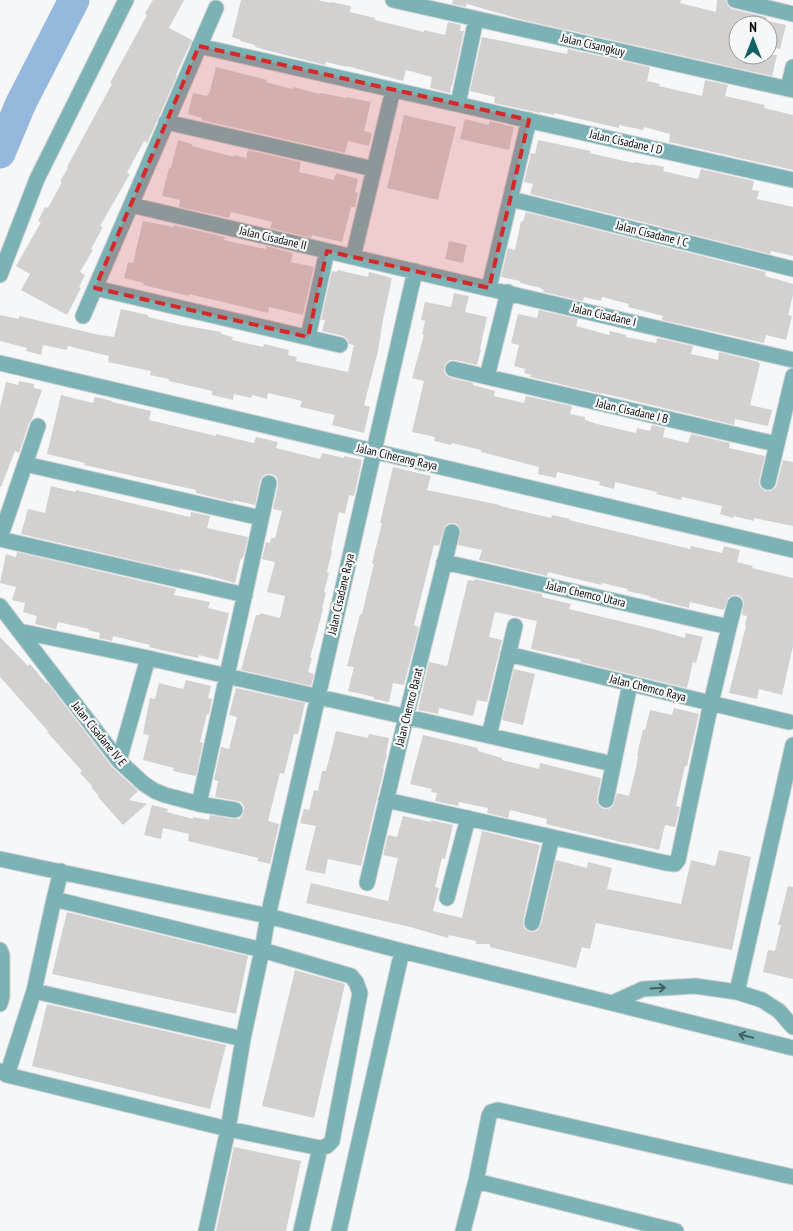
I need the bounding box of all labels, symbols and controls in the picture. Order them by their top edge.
north arrow [728,15,778,65]
text: N [749,18,757,36]
street label: Jalan Cisangkuy [559,30,627,59]
street label: Jalan Cisadane I D [587,126,664,157]
street label: Jalan Cisadane I C [614,217,690,250]
street label: Jalan Cisadane II [237,222,308,253]
street label: Jalan Cisadane I [569,300,638,329]
street label: Jalan Cisadane I B [593,395,670,426]
street label: Jalan Ciherang Raya [354,440,439,473]
street label: Jalan Cisadane Raya [324,552,357,637]
street label: Jalan Chemco Utara [544,577,627,610]
street label: Jalan Chemco Barat [391,665,426,749]
street label: Jalan Chemco Raya [607,671,688,704]
street label: Jalan Cisadane IV E [68,698,130,769]
one-way arrow [650,984,666,993]
one-way arrow [738,1031,754,1040]

